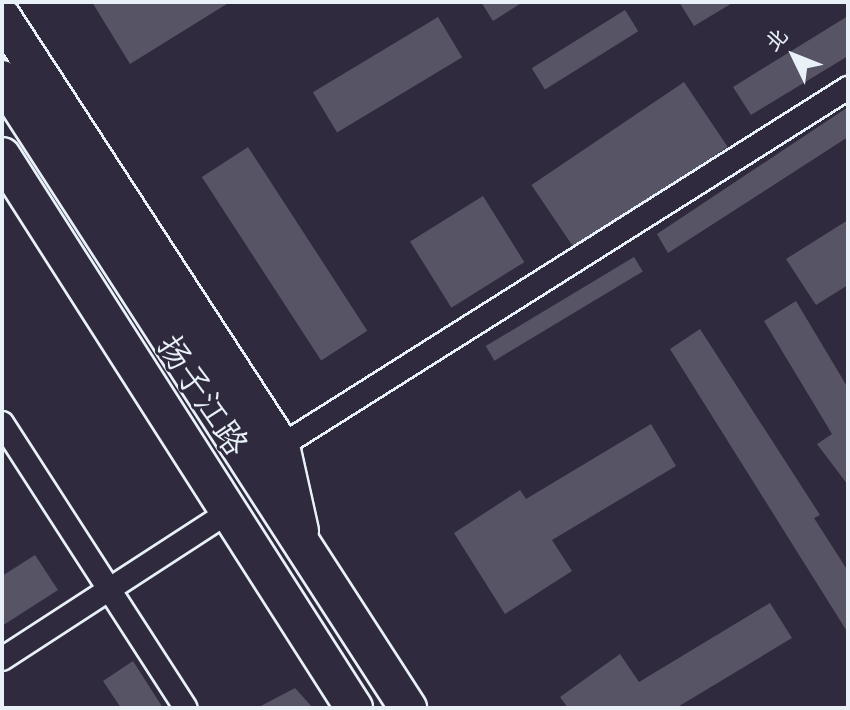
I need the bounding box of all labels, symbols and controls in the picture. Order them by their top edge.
north arrow [754,16,834,96]
text: 北 [759,22,793,57]
street label: 扬子江路 [149,327,257,463]

